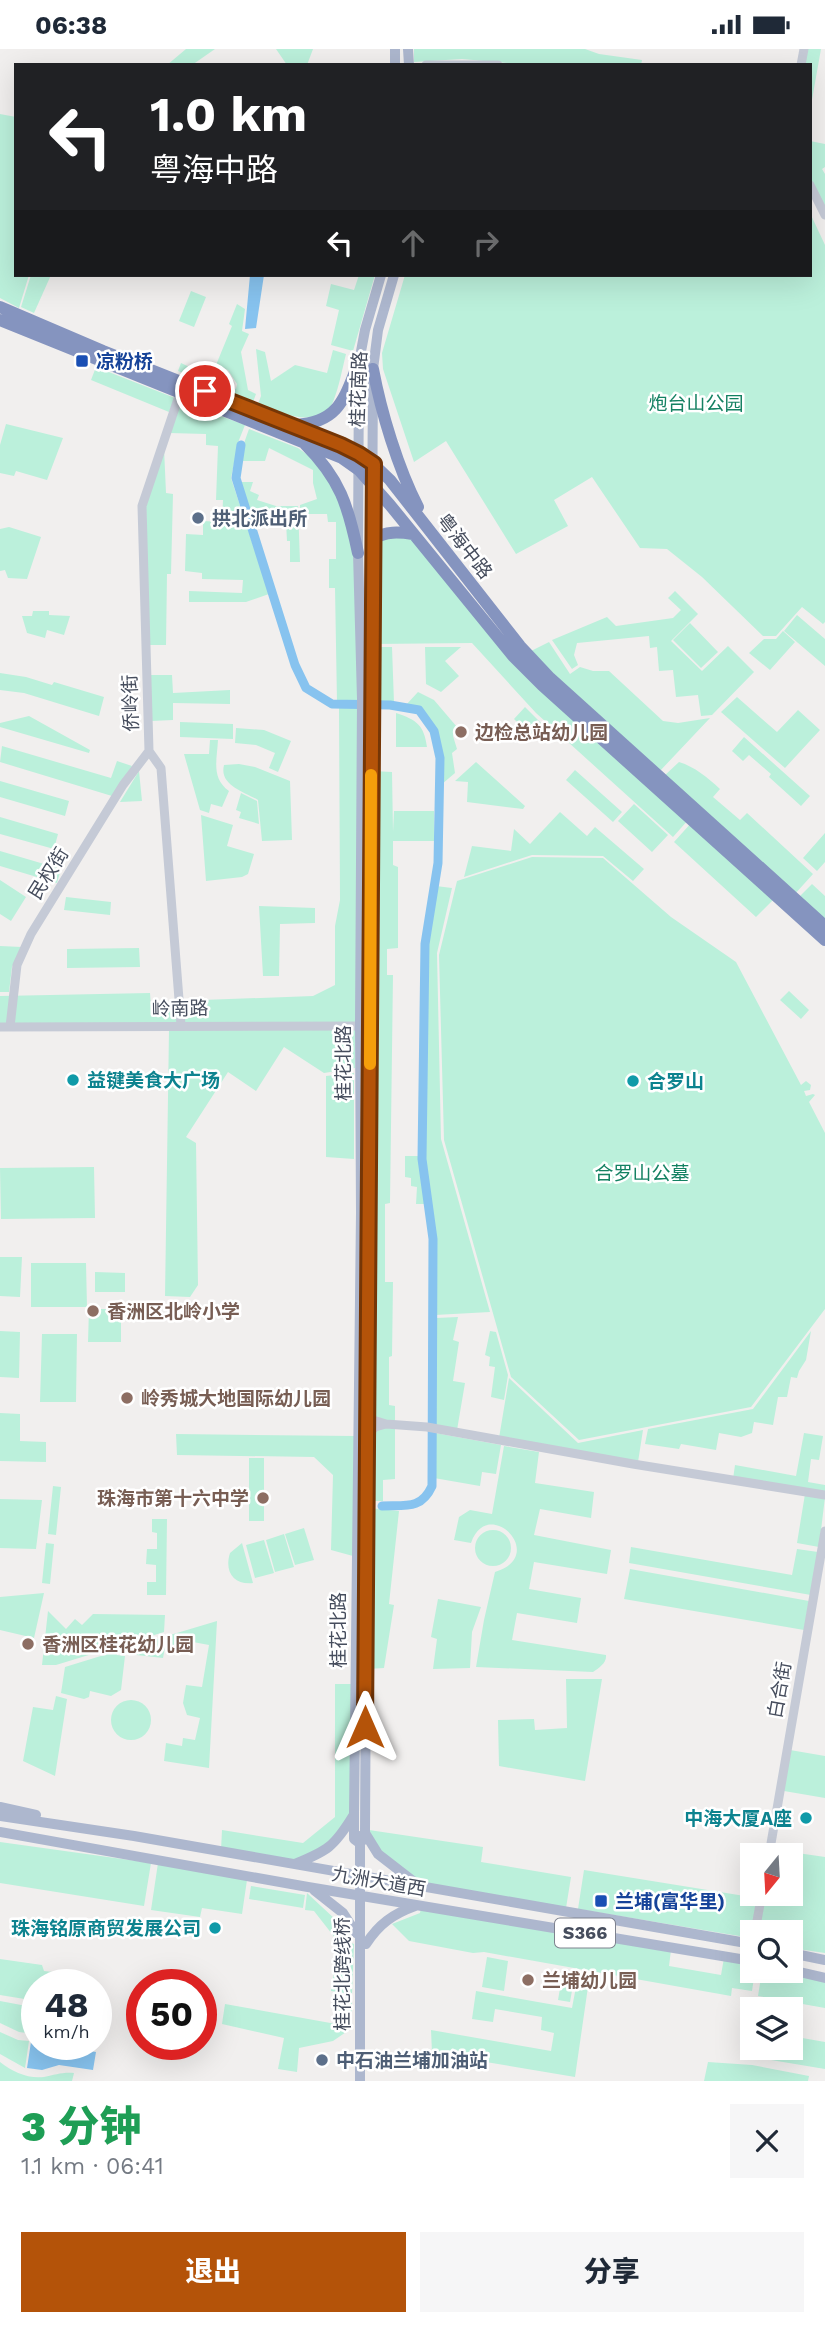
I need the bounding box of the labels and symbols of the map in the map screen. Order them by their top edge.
place label: 凉粉桥 [96,350,153,373]
street label: 桂花南路 [346,351,371,427]
marker: 凉粉桥 [74,353,90,369]
pin [175,361,235,421]
park label: 炮台山公园 [648,392,744,415]
place label: 拱北派出所 [212,507,307,530]
street label: 粤海中路 [432,509,497,583]
marker: 拱北派出所 [190,510,206,526]
street label: 侨岭街 [118,674,143,732]
place label: 边检总站幼儿园 [475,721,608,744]
marker: 边检总站幼儿园 [453,724,469,740]
street label: 民权街 [24,843,73,904]
street label: 岭南路 [151,997,209,1020]
street label: 桂花北路 [332,1025,355,1101]
place label: 益键美食大广场 [87,1069,220,1092]
place label: 合罗山 [647,1070,704,1093]
marker: 益键美食大广场 [65,1072,81,1088]
marker: 合罗山 [625,1073,641,1089]
park label: 合罗山公墓 [594,1162,690,1185]
place label: 香洲区北岭小学 [107,1300,240,1323]
marker: 香洲区北岭小学 [85,1303,101,1319]
place label: 岭秀城大地国际幼儿园 [141,1387,331,1410]
marker: 岭秀城大地国际幼儿园 [119,1390,135,1406]
place label: 珠海市第十六中学 [97,1487,249,1510]
marker: 珠海市第十六中学 [255,1490,271,1506]
street label: 桂花北路 [327,1592,350,1668]
place label: 香洲区桂花幼儿园 [42,1633,194,1656]
marker: 香洲区桂花幼儿园 [20,1636,36,1652]
street label: 白合街 [763,1660,796,1720]
position arrow [328,1690,402,1764]
place label: 中海大厦A座 [684,1807,792,1830]
marker: 中海大厦A座 [798,1810,814,1826]
north arrow [740,1843,803,1906]
street label: 九洲大道西 [330,1862,428,1901]
place label: 兰埔(富华里) [615,1890,725,1913]
marker: 兰埔(富华里) [593,1893,609,1909]
place label: 珠海铭原商贸发展公司 [11,1917,201,1940]
street label: 桂花北跨线桥 [331,1917,354,2031]
road number: S366 [555,1919,615,1947]
marker: 珠海铭原商贸发展公司 [207,1920,223,1936]
speed limit sign: 50 [126,1969,217,2060]
place label: 兰埔幼儿园 [542,1969,637,1992]
marker: 兰埔幼儿园 [520,1972,536,1988]
place label: 中石油兰埔加油站 [336,2049,488,2072]
marker: 中石油兰埔加油站 [314,2052,330,2068]

